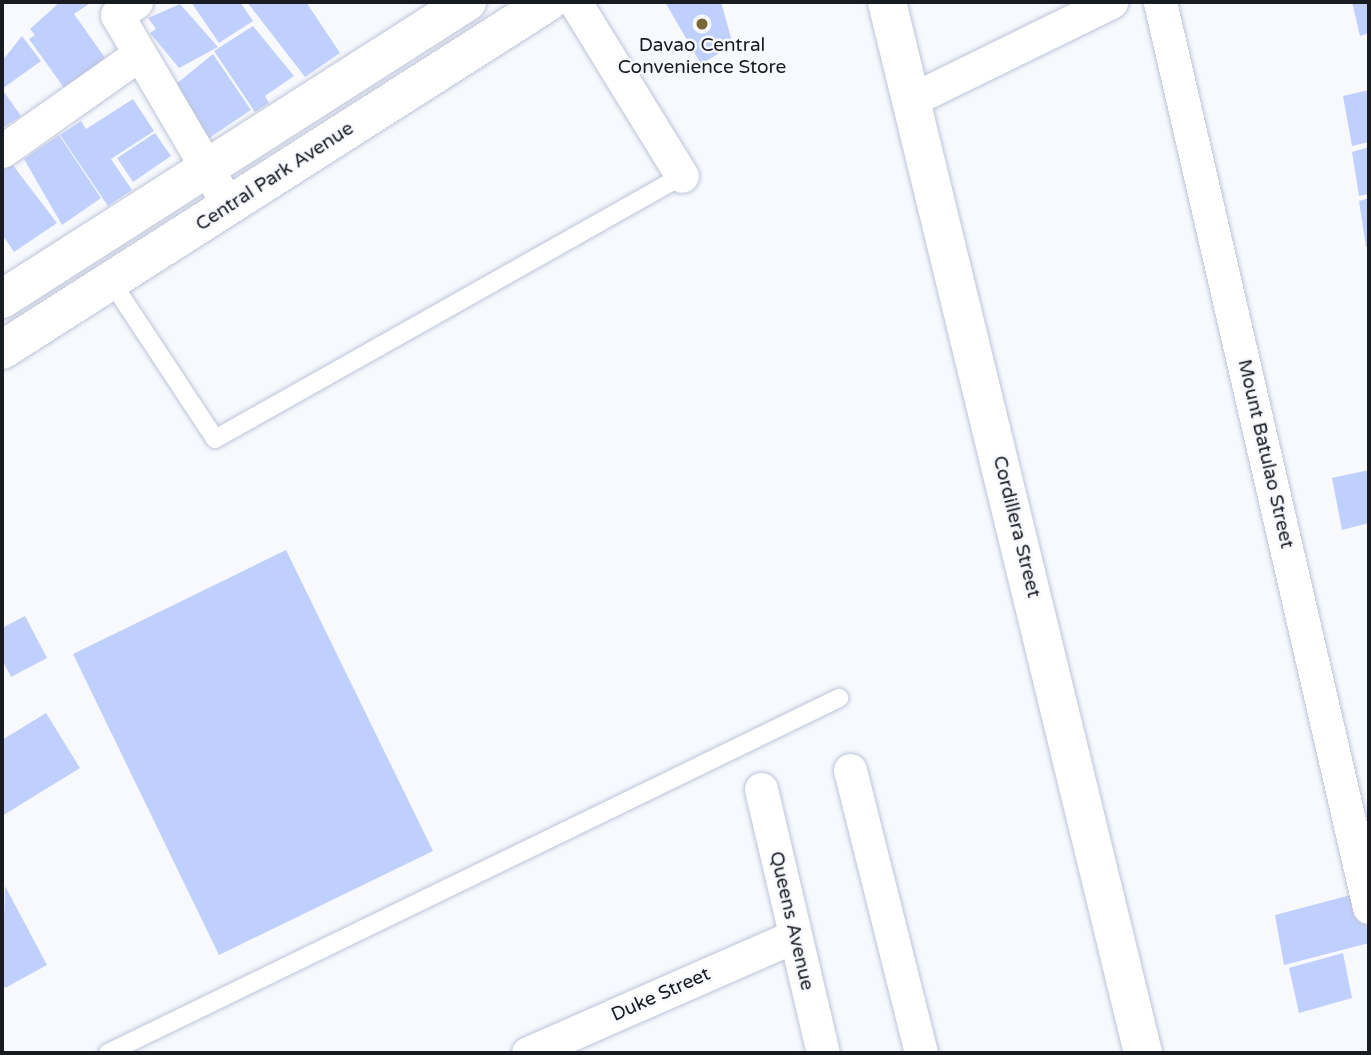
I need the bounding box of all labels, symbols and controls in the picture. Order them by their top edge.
marker: Davao Central Convenience Store [694,16,710,32]
place label: Davao Central Convenience Store [618,35,786,79]
street label: Central Park Avenue [192,117,358,237]
street label: Mount Batulao Street [1232,357,1298,551]
street label: Cordillera Street [987,454,1045,600]
street label: Queens Avenue [764,849,818,993]
street label: Duke Street [608,963,714,1027]

